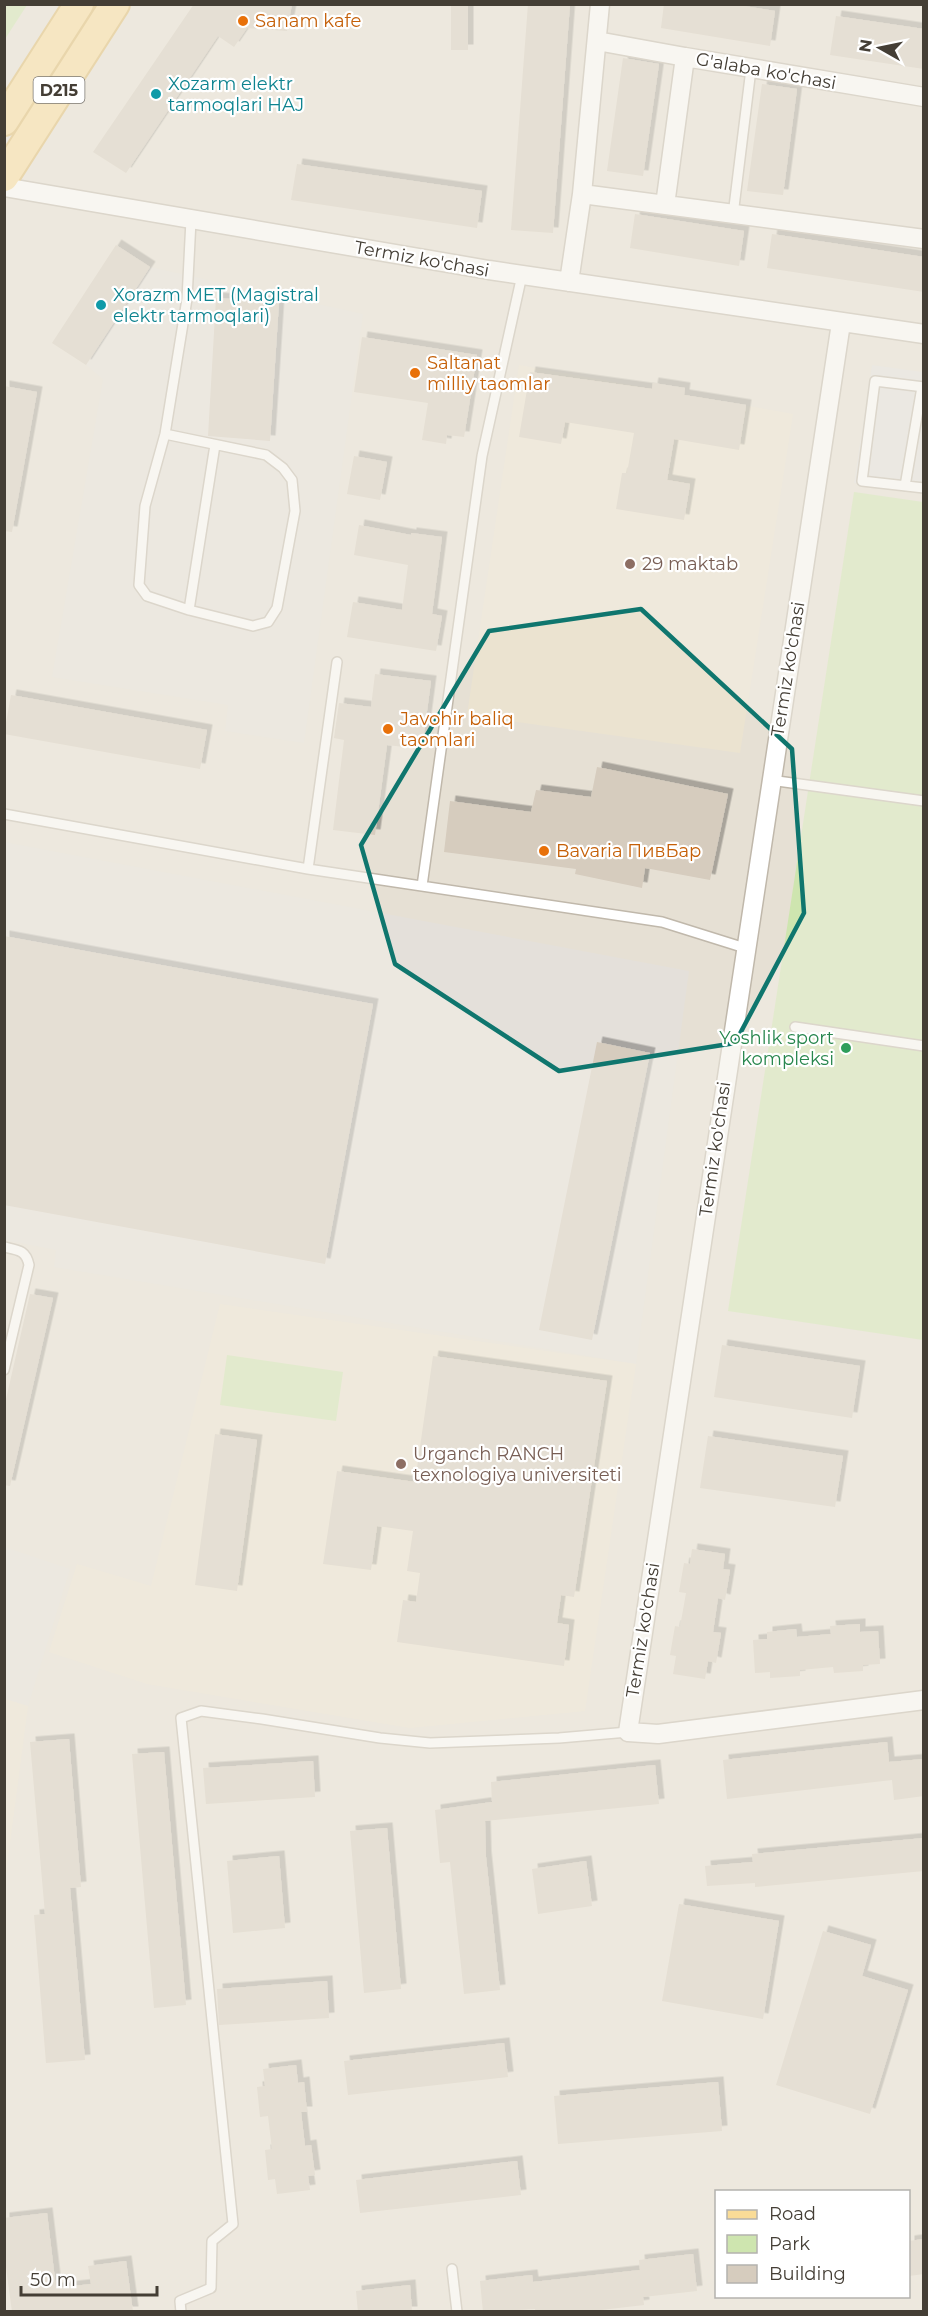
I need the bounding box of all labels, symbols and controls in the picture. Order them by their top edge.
place label: Sanam kafe [255,10,361,32]
marker: Sanam kafe [236,14,250,28]
north arrow [850,18,910,78]
text: N [855,38,876,54]
street label: G'alaba ko'chasi [694,48,838,94]
place label: Xozarm elektr tarmoqlari HAJ [168,73,304,116]
road number: D215 [34,77,84,103]
marker: Xozarm elektr tarmoqlari HAJ [149,87,163,101]
street label: Termiz ko'chasi [353,236,491,282]
place label: Xorazm MET (Magistral elektr tarmoqlari) [113,284,319,327]
marker: Xorazm MET (Magistral elektr tarmoqlari) [94,298,108,312]
place label: Saltanat milliy taomlar [427,352,551,395]
marker: Saltanat milliy taomlar [408,366,422,380]
place label: 29 maktab [642,553,738,575]
marker: 29 maktab [623,557,637,571]
street label: Termiz ko'chasi [766,600,810,738]
place label: Javohir baliq taomlari [399,708,514,751]
marker: Javohir baliq taomlari [381,722,395,736]
place label: Bavaria ПивБар [556,840,701,862]
marker: Bavaria ПивБар [537,844,551,858]
place label: Yoshlik sport kompleksi [719,1027,834,1070]
marker: Yoshlik sport kompleksi [839,1041,853,1055]
street label: Termiz ko'chasi [695,1080,735,1218]
place label: Urganch RANCH texnologiya universiteti [413,1443,622,1486]
marker: Urganch RANCH texnologiya universiteti [394,1457,408,1471]
street label: Termiz ko'chasi [621,1561,665,1699]
legend [715,2190,910,2298]
text: Road [769,2203,816,2225]
text: Park [769,2233,810,2255]
scale bar [21,2259,158,2297]
text: Building [769,2263,846,2285]
text: 50 m [30,2269,76,2291]

